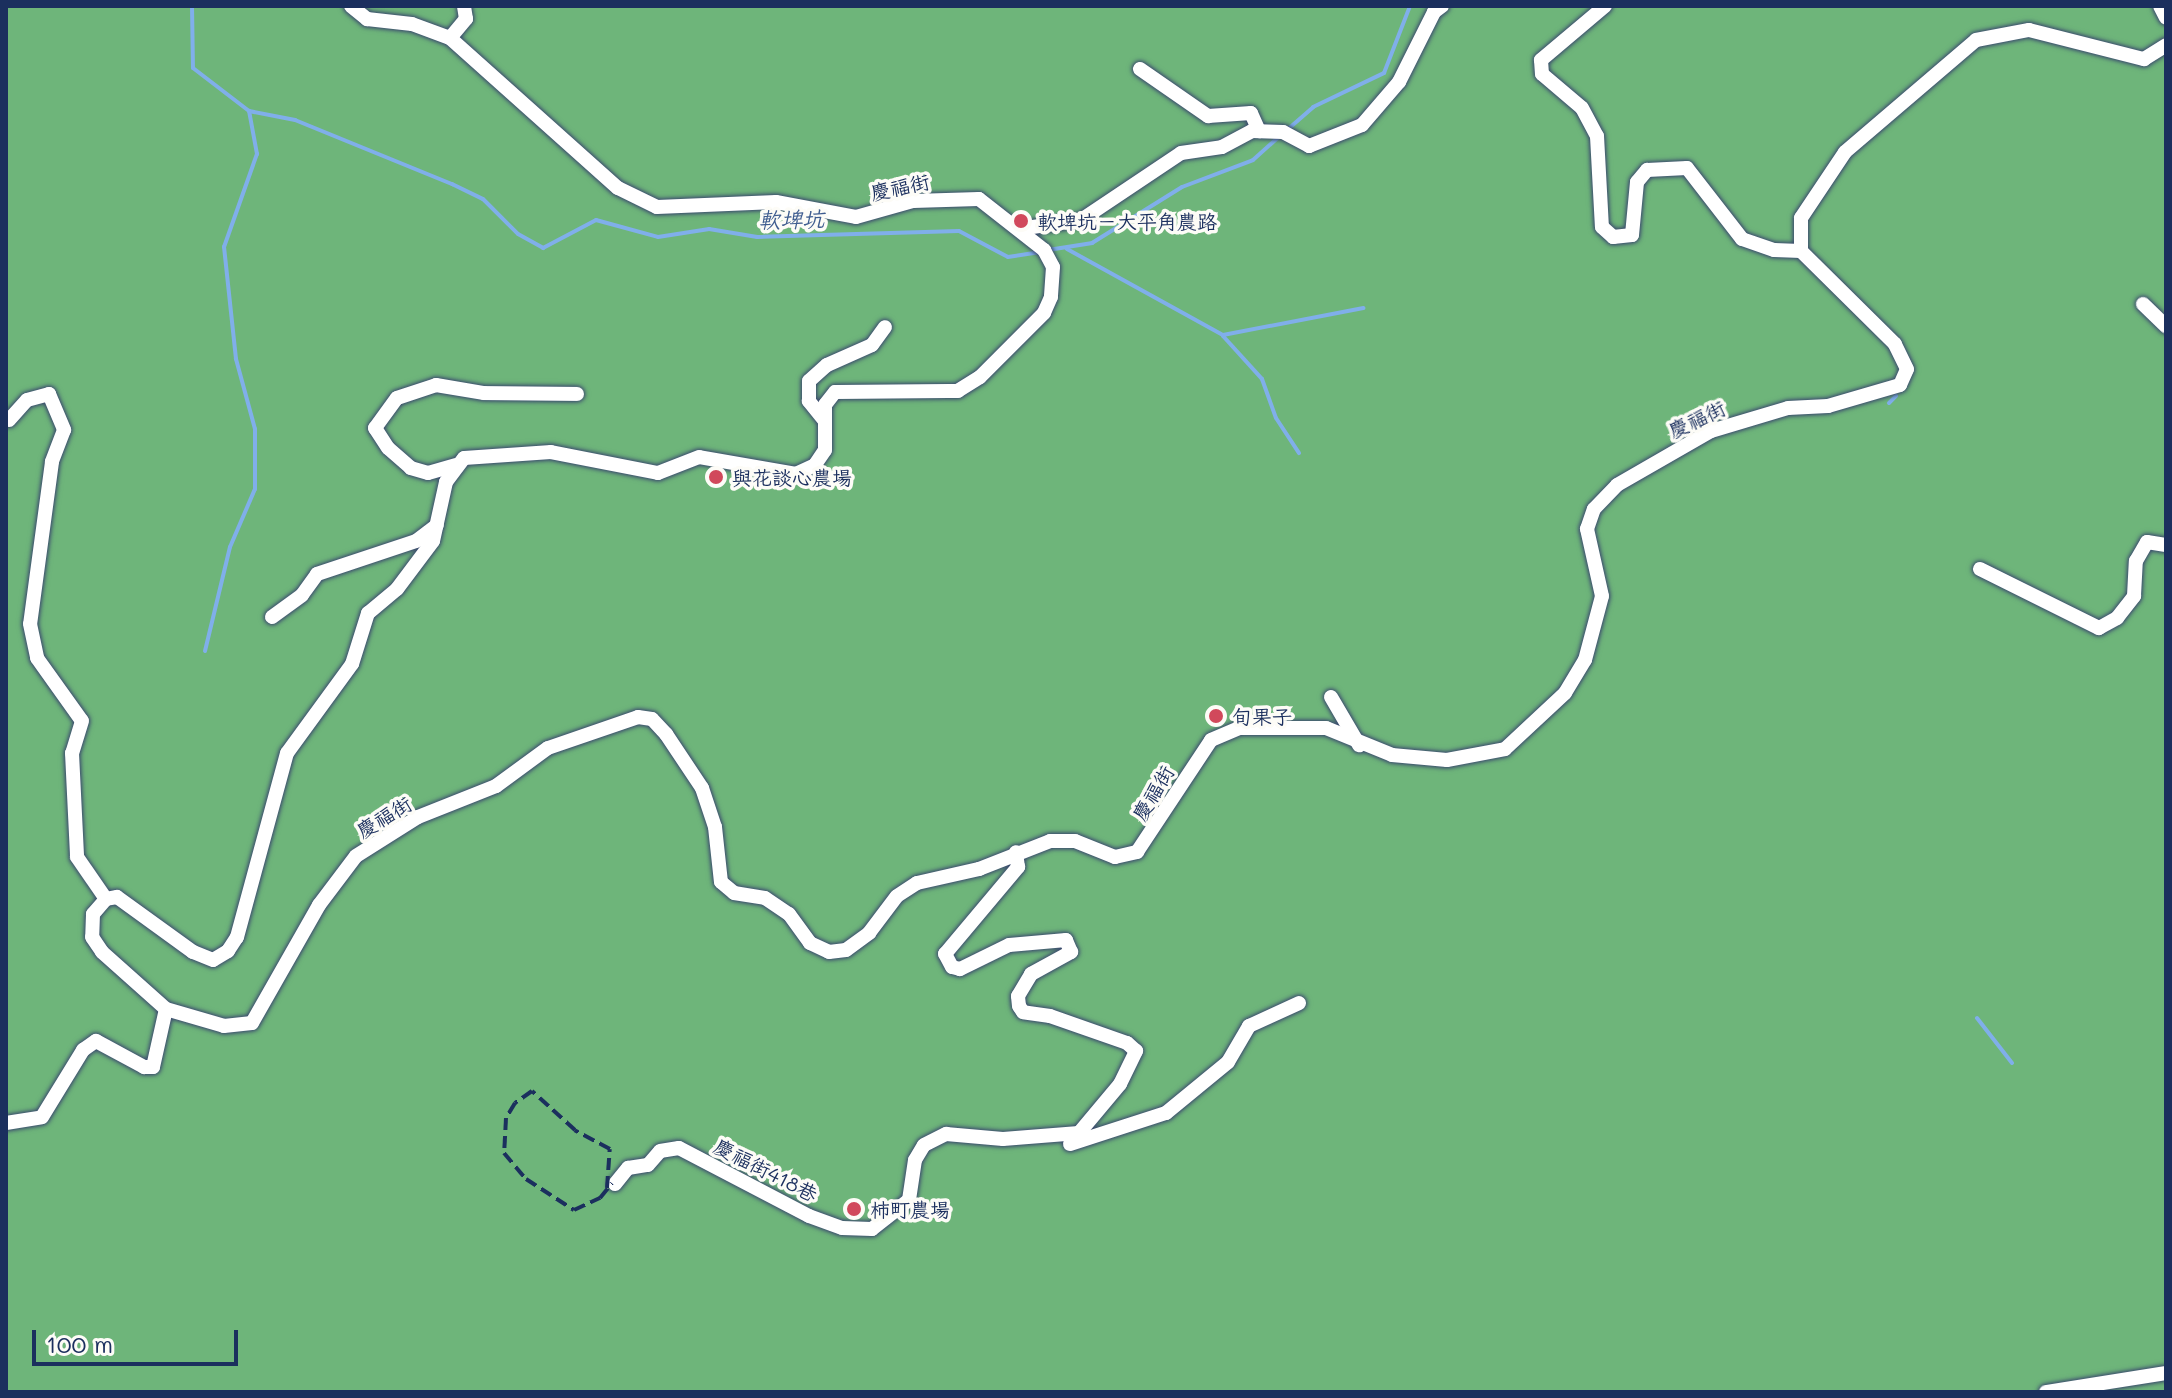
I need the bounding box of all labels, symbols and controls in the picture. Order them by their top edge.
street label: 慶福街 [868,169,932,205]
water label: 軟埤坑 [758,205,824,233]
place label: 軟埤坑－大平角農路 [1037,209,1217,233]
marker: 軟埤坑－大平角農路 [1012,212,1030,230]
street label: 慶福街 [1665,395,1729,443]
place label: 與花談心農場 [732,465,852,489]
marker: 與花談心農場 [707,468,725,486]
place label: 旬果子 [1232,704,1292,728]
marker: 旬果子 [1207,707,1225,725]
street label: 慶福街 [1127,761,1179,825]
street label: 慶福街 [352,791,416,843]
street label: 慶福街418巷 [710,1134,822,1206]
place label: 柿町農場 [870,1197,950,1221]
marker: 柿町農場 [845,1200,863,1218]
scale bar [36,1314,242,1364]
text: 100 m [46,1328,113,1359]

